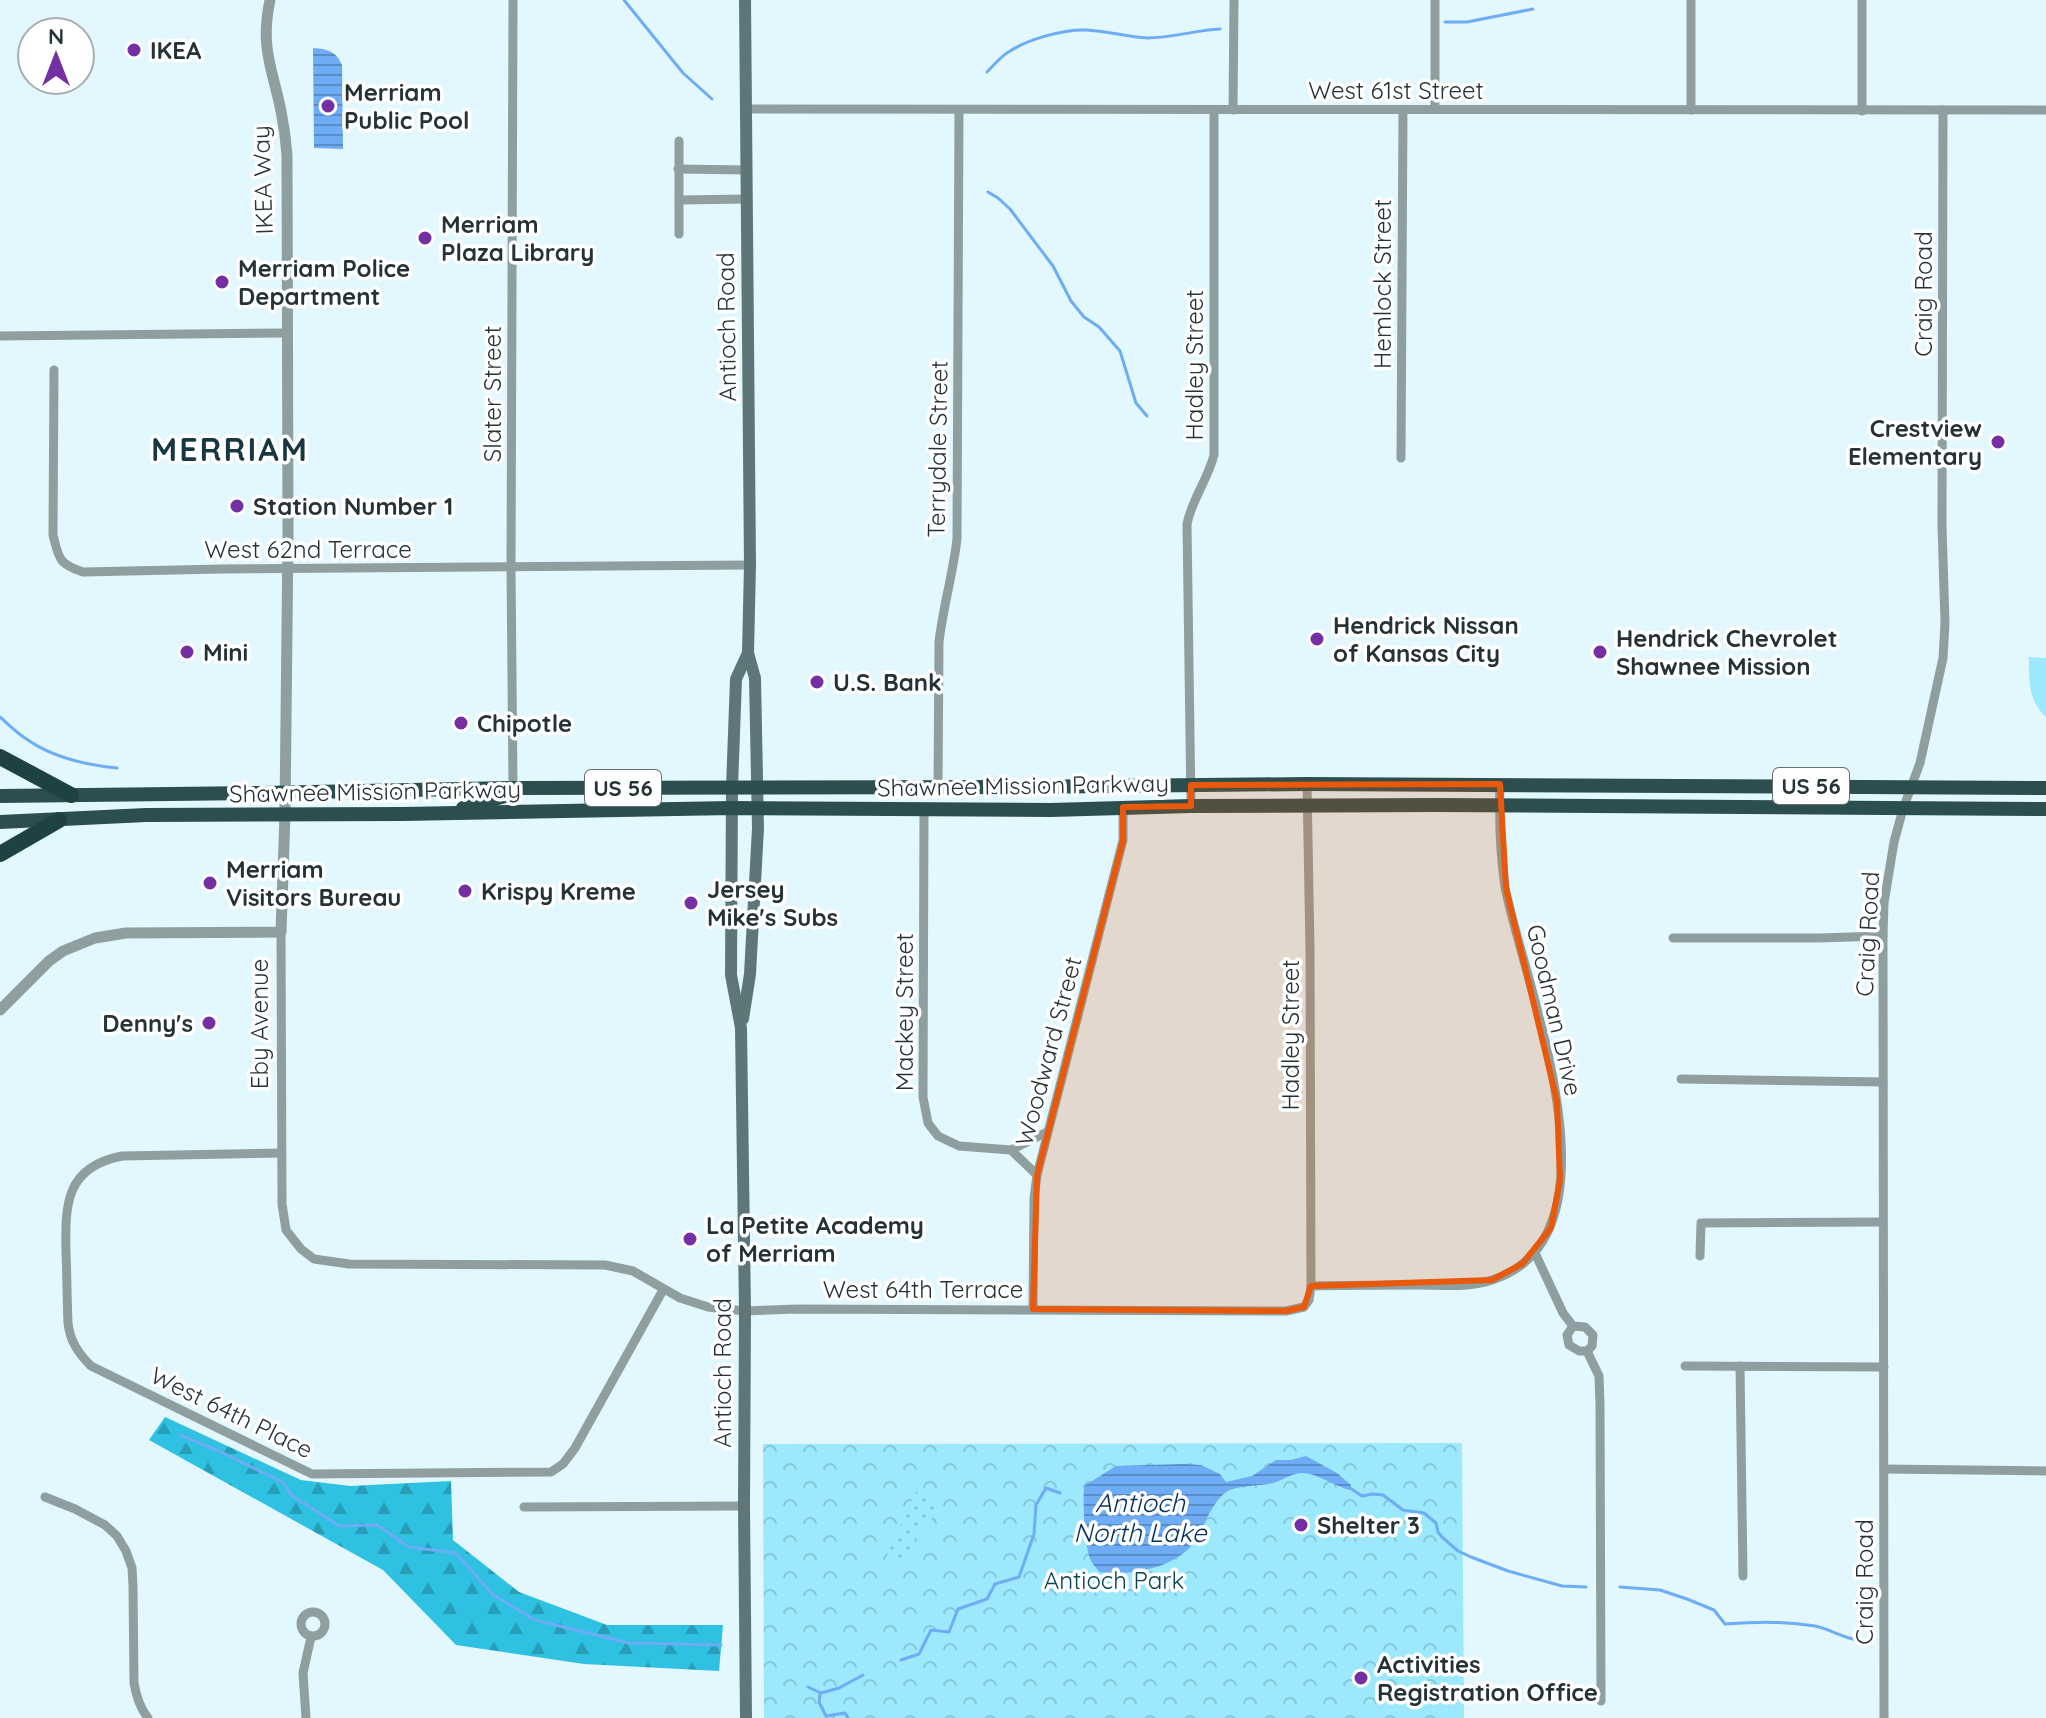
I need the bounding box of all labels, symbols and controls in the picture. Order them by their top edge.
north arrow [16,16,96,96]
text: N [48,22,64,50]
place label: IKEA [150,35,202,65]
marker: IKEA [125,41,143,59]
street label: West 61st Street [1308,75,1484,105]
place label: Merriam Public Pool [344,77,470,135]
marker: Merriam Public Pool [319,97,337,115]
street label: IKEA Way [245,125,279,235]
street label: Hemlock Street [1367,199,1397,369]
place label: Merriam Plaza Library [441,209,594,267]
marker: Merriam Plaza Library [416,229,434,247]
street label: Craig Road [1908,231,1938,357]
street label: Antioch Road [710,252,742,402]
place label: Merriam Police Department [238,253,410,311]
marker: Merriam Police Department [213,273,231,291]
street label: Hadley Street [1179,290,1209,440]
street label: Slater Street [477,326,507,462]
street label: Terrydale Street [920,360,954,538]
place label: Crestview Elementary [1848,413,1982,471]
district label: MERRIAM [151,429,309,469]
marker: Crestview Elementary [1989,433,2007,451]
place label: Station Number 1 [253,491,453,521]
marker: Station Number 1 [228,497,246,515]
street label: West 62nd Terrace [204,534,412,564]
place label: Hendrick Nissan of Kansas City [1333,610,1519,668]
place label: Hendrick Chevrolet Shawnee Mission [1616,623,1837,681]
marker: Hendrick Nissan of Kansas City [1308,630,1326,648]
place label: Mini [203,637,248,667]
marker: Mini [178,643,196,661]
marker: Hendrick Chevrolet Shawnee Mission [1591,643,1609,661]
place label: U.S. Bank [833,667,942,697]
marker: U.S. Bank [808,673,826,691]
place label: Chipotle [477,708,572,738]
marker: Chipotle [452,714,470,732]
street label: Shawnee Mission Parkway [877,767,1169,803]
road number: US 56 [1773,768,1849,804]
road number: US 56 [585,770,661,806]
street label: Shawnee Mission Parkway [229,773,521,809]
place label: Merriam Visitors Bureau [226,854,401,912]
street label: Craig Road [1849,871,1885,997]
marker: Merriam Visitors Bureau [201,874,219,892]
place label: Jersey Mike's Subs [707,874,838,932]
place label: Krispy Kreme [481,876,636,906]
marker: Krispy Kreme [456,882,474,900]
marker: Jersey Mike's Subs [682,894,700,912]
street label: Goodman Drive [1521,921,1589,1099]
street label: Mackey Street [889,933,919,1091]
street label: Woodward Street [1008,953,1088,1149]
street label: Eby Avenue [244,959,274,1089]
street label: Hadley Street [1275,960,1305,1110]
place label: Denny's [102,1008,193,1038]
marker: Denny's [200,1014,218,1032]
place label: La Petite Academy of Merriam [706,1210,924,1268]
marker: La Petite Academy of Merriam [681,1230,699,1248]
street label: West 64th Terrace [823,1274,1023,1304]
street label: Antioch Road [707,1298,737,1448]
street label: West 64th Place [146,1360,318,1464]
water label: Antioch North Lake [1074,1486,1208,1549]
place label: Shelter 3 [1317,1510,1420,1540]
marker: Shelter 3 [1292,1516,1310,1534]
street label: Craig Road [1849,1519,1879,1645]
park label: Antioch Park [1044,1565,1184,1595]
place label: Activities Registration Office [1377,1649,1598,1707]
marker: Activities Registration Office [1352,1669,1370,1687]

